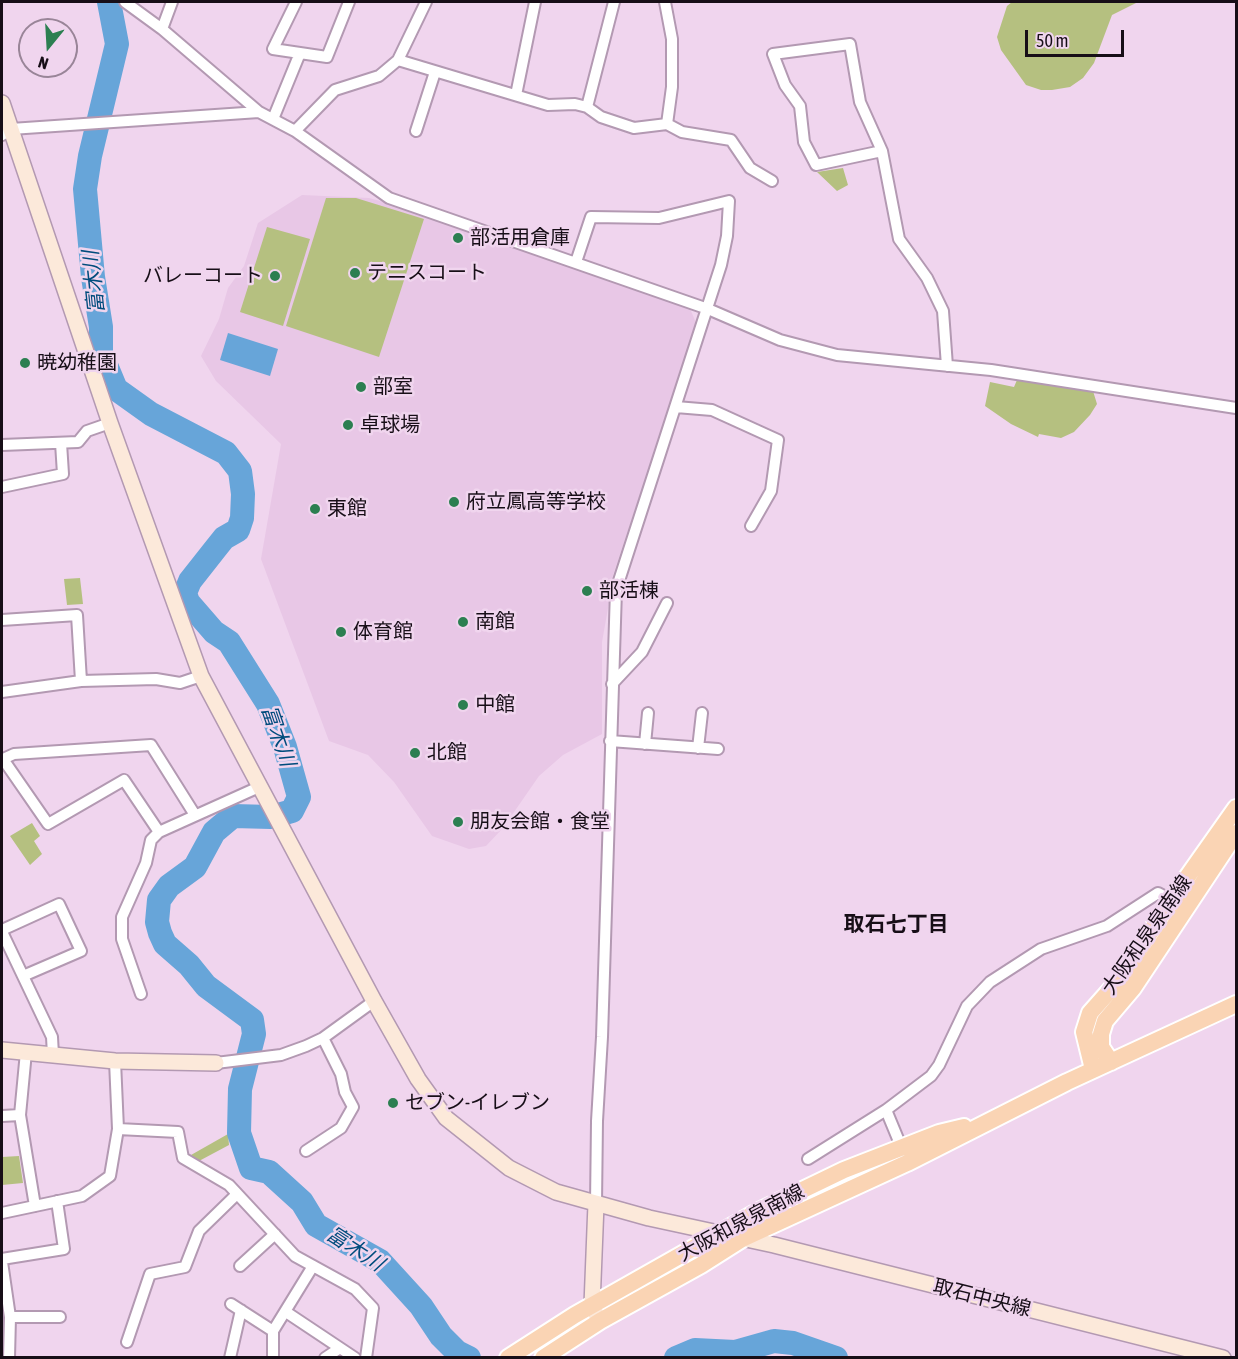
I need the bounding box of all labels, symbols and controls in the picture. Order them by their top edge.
north arrow [18,18,78,78]
scale bar [1028,18,1127,56]
text: 50 m [1036,30,1068,51]
text: N [36,53,50,73]
place label: 部活用倉庫 [470,226,570,250]
marker: 部活用倉庫 [451,231,465,245]
water label: 富木川 [78,249,110,315]
place label: テニスコート [367,261,487,285]
place label: バレーコート [143,264,263,288]
marker: テニスコート [348,266,362,280]
marker: バレーコート [268,269,282,283]
place label: 暁幼稚園 [37,351,117,375]
marker: 暁幼稚園 [18,356,32,370]
place label: 部室 [373,375,413,399]
marker: 部室 [354,380,368,394]
place label: 卓球場 [360,413,420,437]
marker: 卓球場 [341,418,355,432]
place label: 府立鳳高等学校 [466,490,606,514]
marker: 府立鳳高等学校 [447,495,461,509]
place label: 東館 [327,497,367,521]
marker: 東館 [308,502,322,516]
place label: 部活棟 [599,579,659,603]
marker: 部活棟 [580,584,594,598]
place label: 南館 [475,610,515,634]
marker: 南館 [456,615,470,629]
place label: 体育館 [353,620,413,644]
marker: 体育館 [334,625,348,639]
place label: 中館 [475,693,515,717]
marker: 中館 [456,698,470,712]
water label: 富木川 [256,702,300,770]
place label: 北館 [427,741,467,765]
marker: 北館 [408,746,422,760]
place label: 朋友会館・食堂 [470,810,610,834]
marker: 朋友会館・食堂 [451,815,465,829]
street label: 大阪和泉泉南線 [1097,871,1197,999]
district label: 取石七丁目 [844,911,948,937]
place label: セブン-イレブン [405,1091,550,1115]
marker: セブン-イレブン [386,1096,400,1110]
street label: 大阪和泉泉南線 [674,1180,808,1266]
water label: 富木川 [322,1221,388,1277]
street label: 取石中央線 [931,1274,1033,1322]

